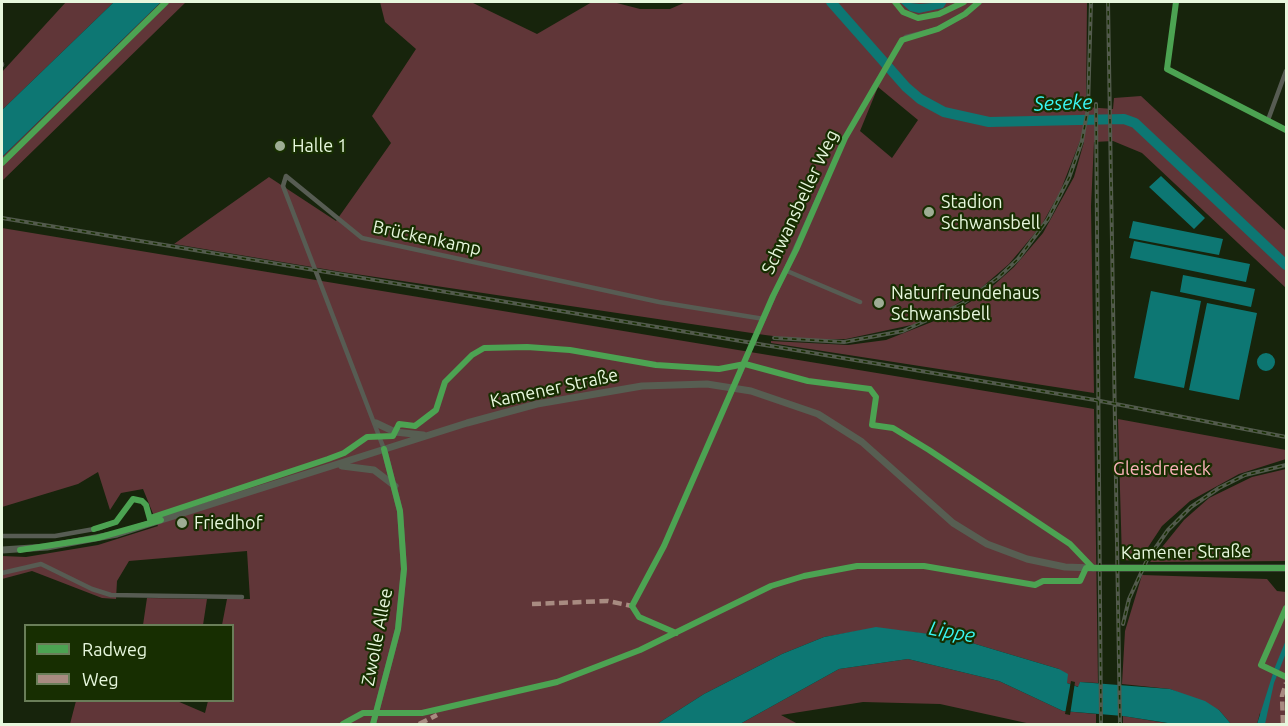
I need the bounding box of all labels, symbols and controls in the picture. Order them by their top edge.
water label: Seseke [1033,90,1093,116]
street label: Schwansbeller Weg [757,126,843,278]
place label: Halle 1 [292,135,347,157]
marker: Halle 1 [273,139,287,153]
place label: Stadion Schwansbell [941,191,1040,234]
marker: Stadion Schwansbell [922,205,936,219]
street label: Brückenkamp [371,216,483,260]
place label: Naturfreundehaus Schwansbell [891,282,1040,324]
marker: Naturfreundehaus Schwansbell [872,296,886,310]
street label: Kamener Straße [488,364,620,412]
park label: Gleisdreieck [1113,458,1211,480]
place label: Friedhof [194,512,262,534]
marker: Friedhof [175,516,189,530]
street label: Kamener Straße [1121,540,1251,564]
street label: Zwolle Allee [357,586,397,688]
water label: Lippe [927,616,977,648]
legend [24,624,234,702]
text: Radweg [82,639,147,659]
text: Weg [82,669,119,689]

